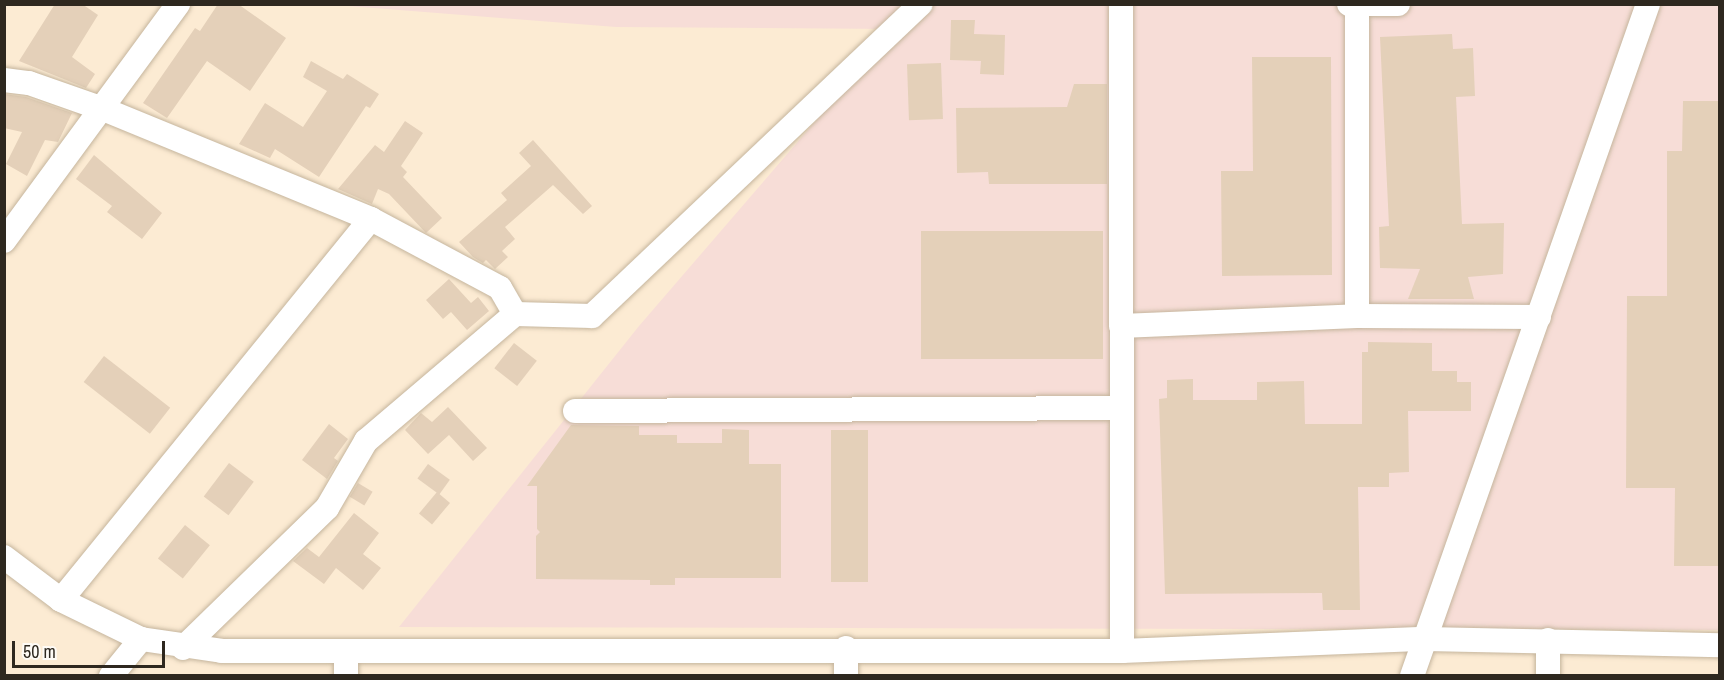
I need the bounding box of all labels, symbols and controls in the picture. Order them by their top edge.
scale bar [15,629,168,667]
text: 50 m [23,639,56,664]

